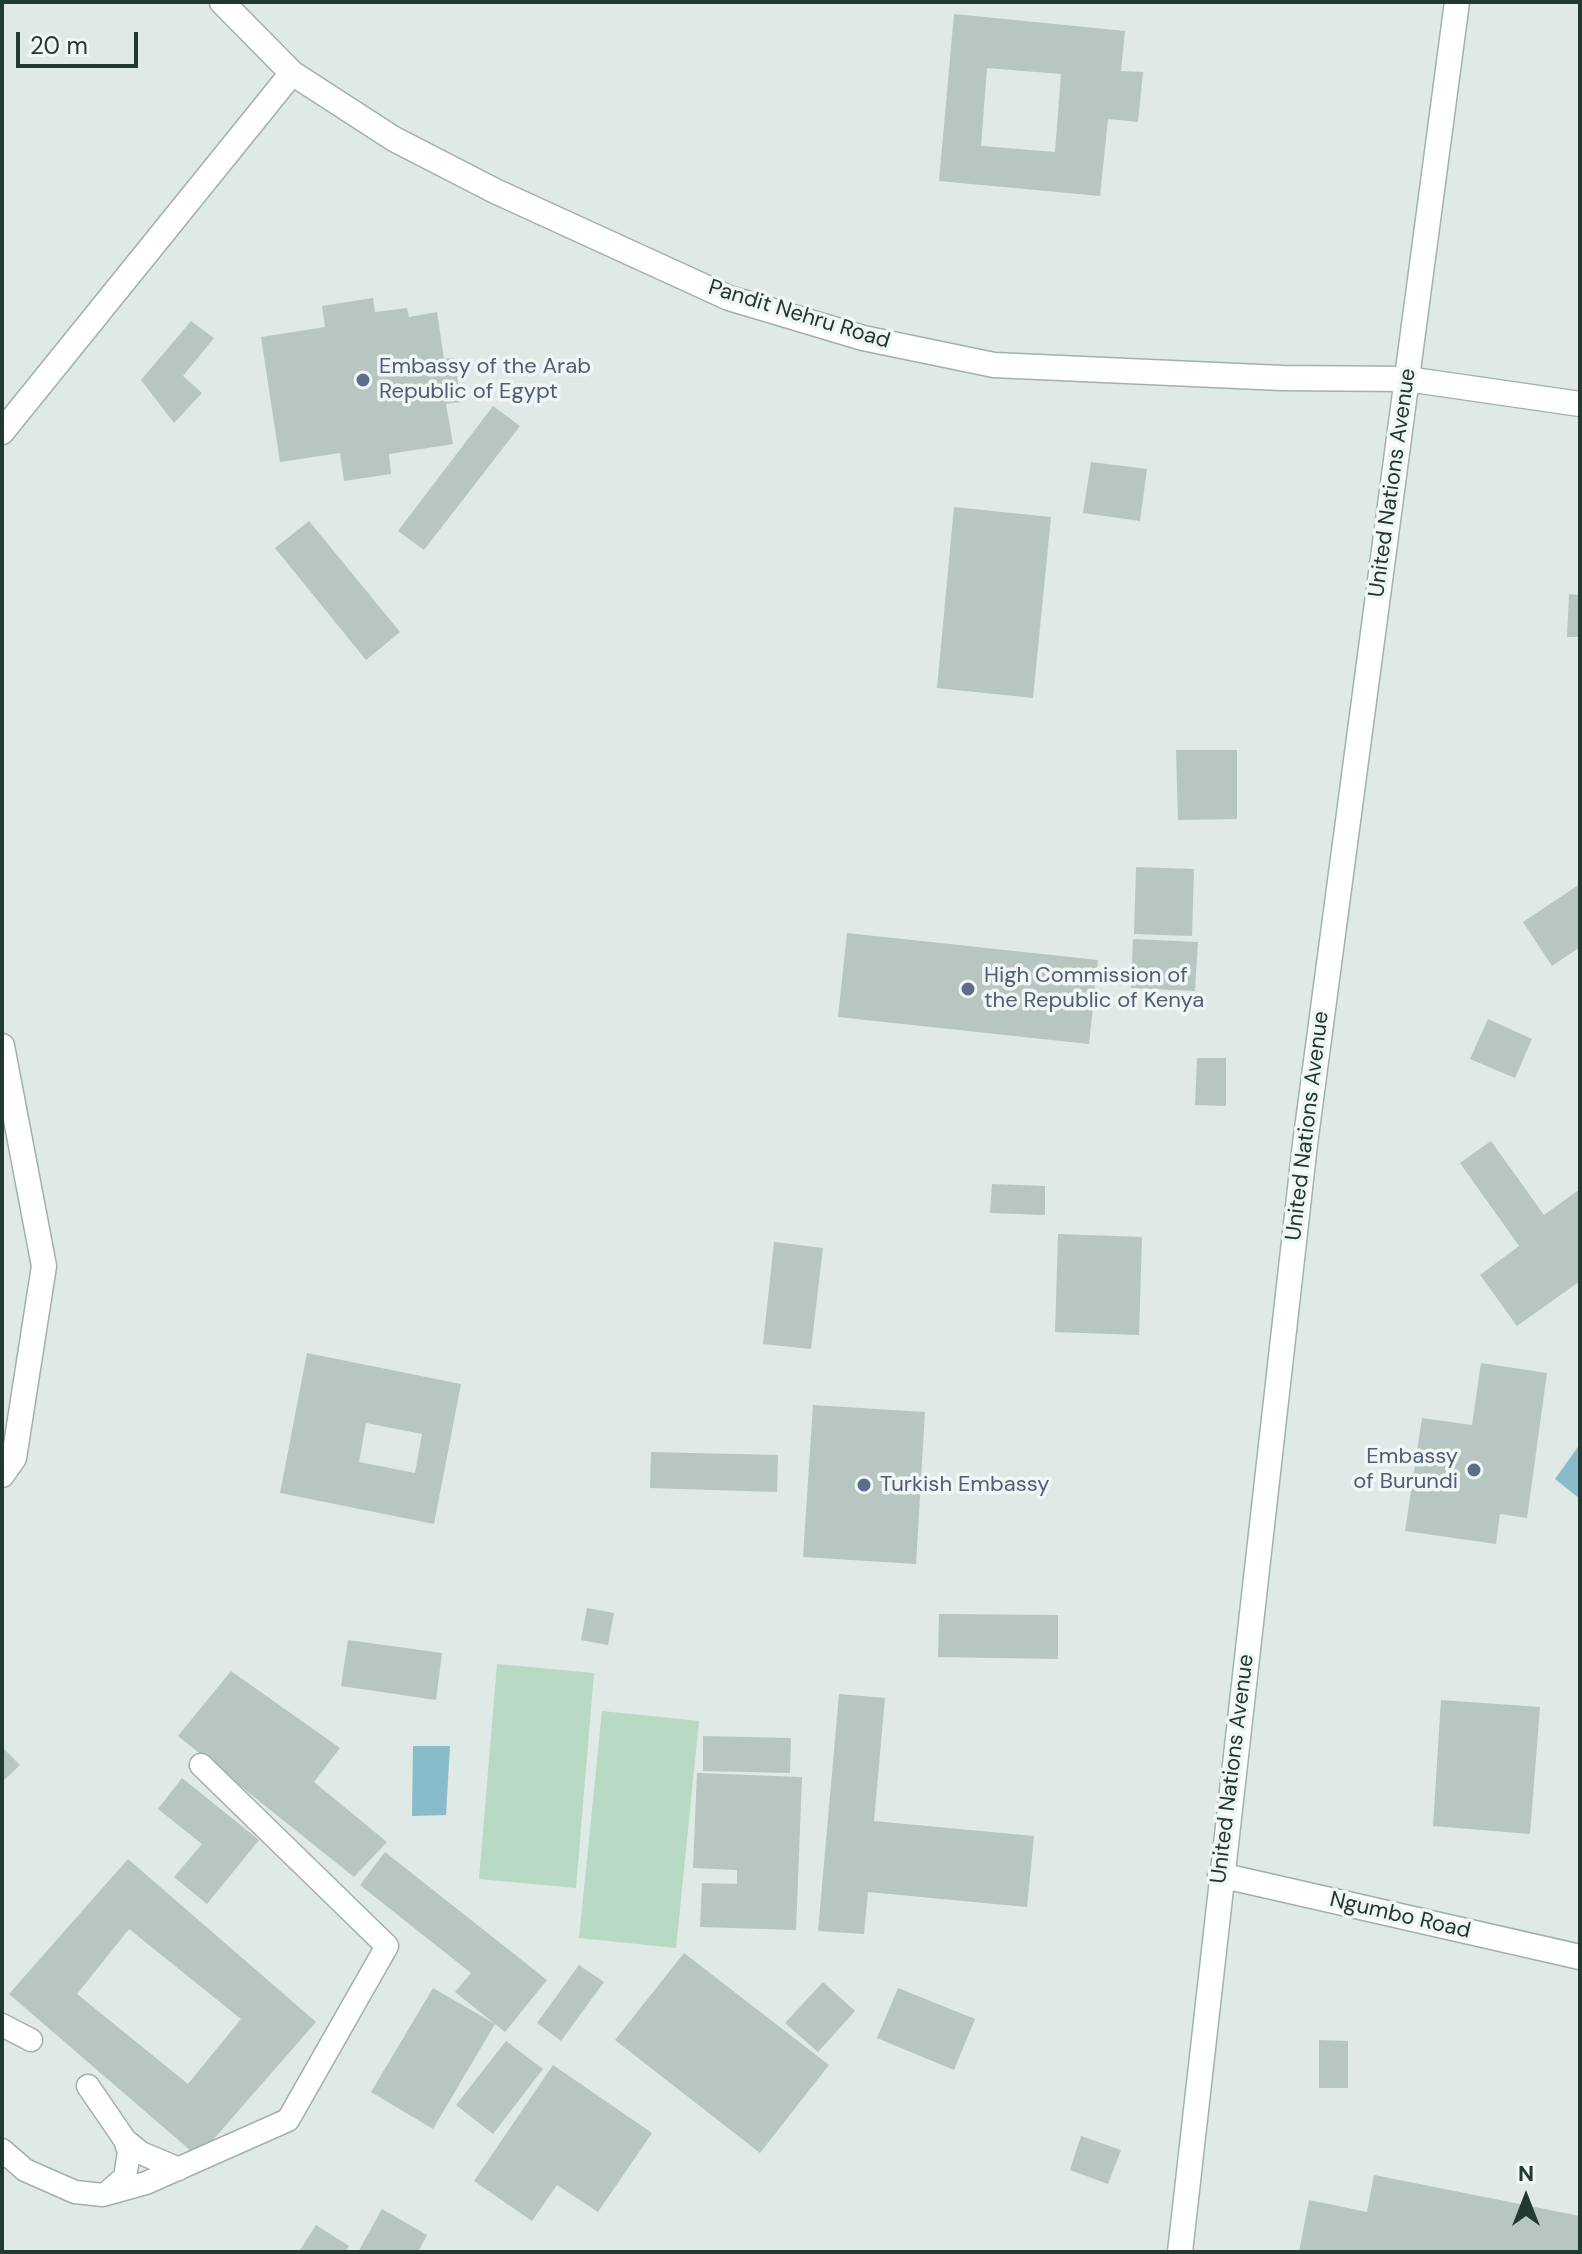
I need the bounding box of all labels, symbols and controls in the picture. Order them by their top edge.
scale bar [20,16,142,66]
text: 20 m [30,30,88,61]
street label: Pandit Nehru Road [705,275,893,355]
place label: Embassy of the Arab Republic of Egypt [379,354,591,406]
street label: United Nations Avenue [1364,367,1422,599]
marker: Embassy of the Arab Republic of Egypt [354,371,372,389]
place label: High Commission of the Republic of Kenya [984,963,1204,1014]
marker: High Commission of the Republic of Kenya [959,980,977,998]
street label: United Nations Avenue [1281,1010,1335,1242]
place label: Embassy of Burundi [1353,1444,1458,1496]
marker: Embassy of Burundi [1465,1461,1483,1479]
place label: Turkish Embassy [880,1472,1050,1498]
marker: Turkish Embassy [855,1476,873,1494]
street label: United Nations Avenue [1206,1653,1260,1885]
street label: Ngumbo Road [1327,1887,1473,1945]
north arrow [1486,2158,1566,2238]
text: N [1518,2159,1534,2188]

